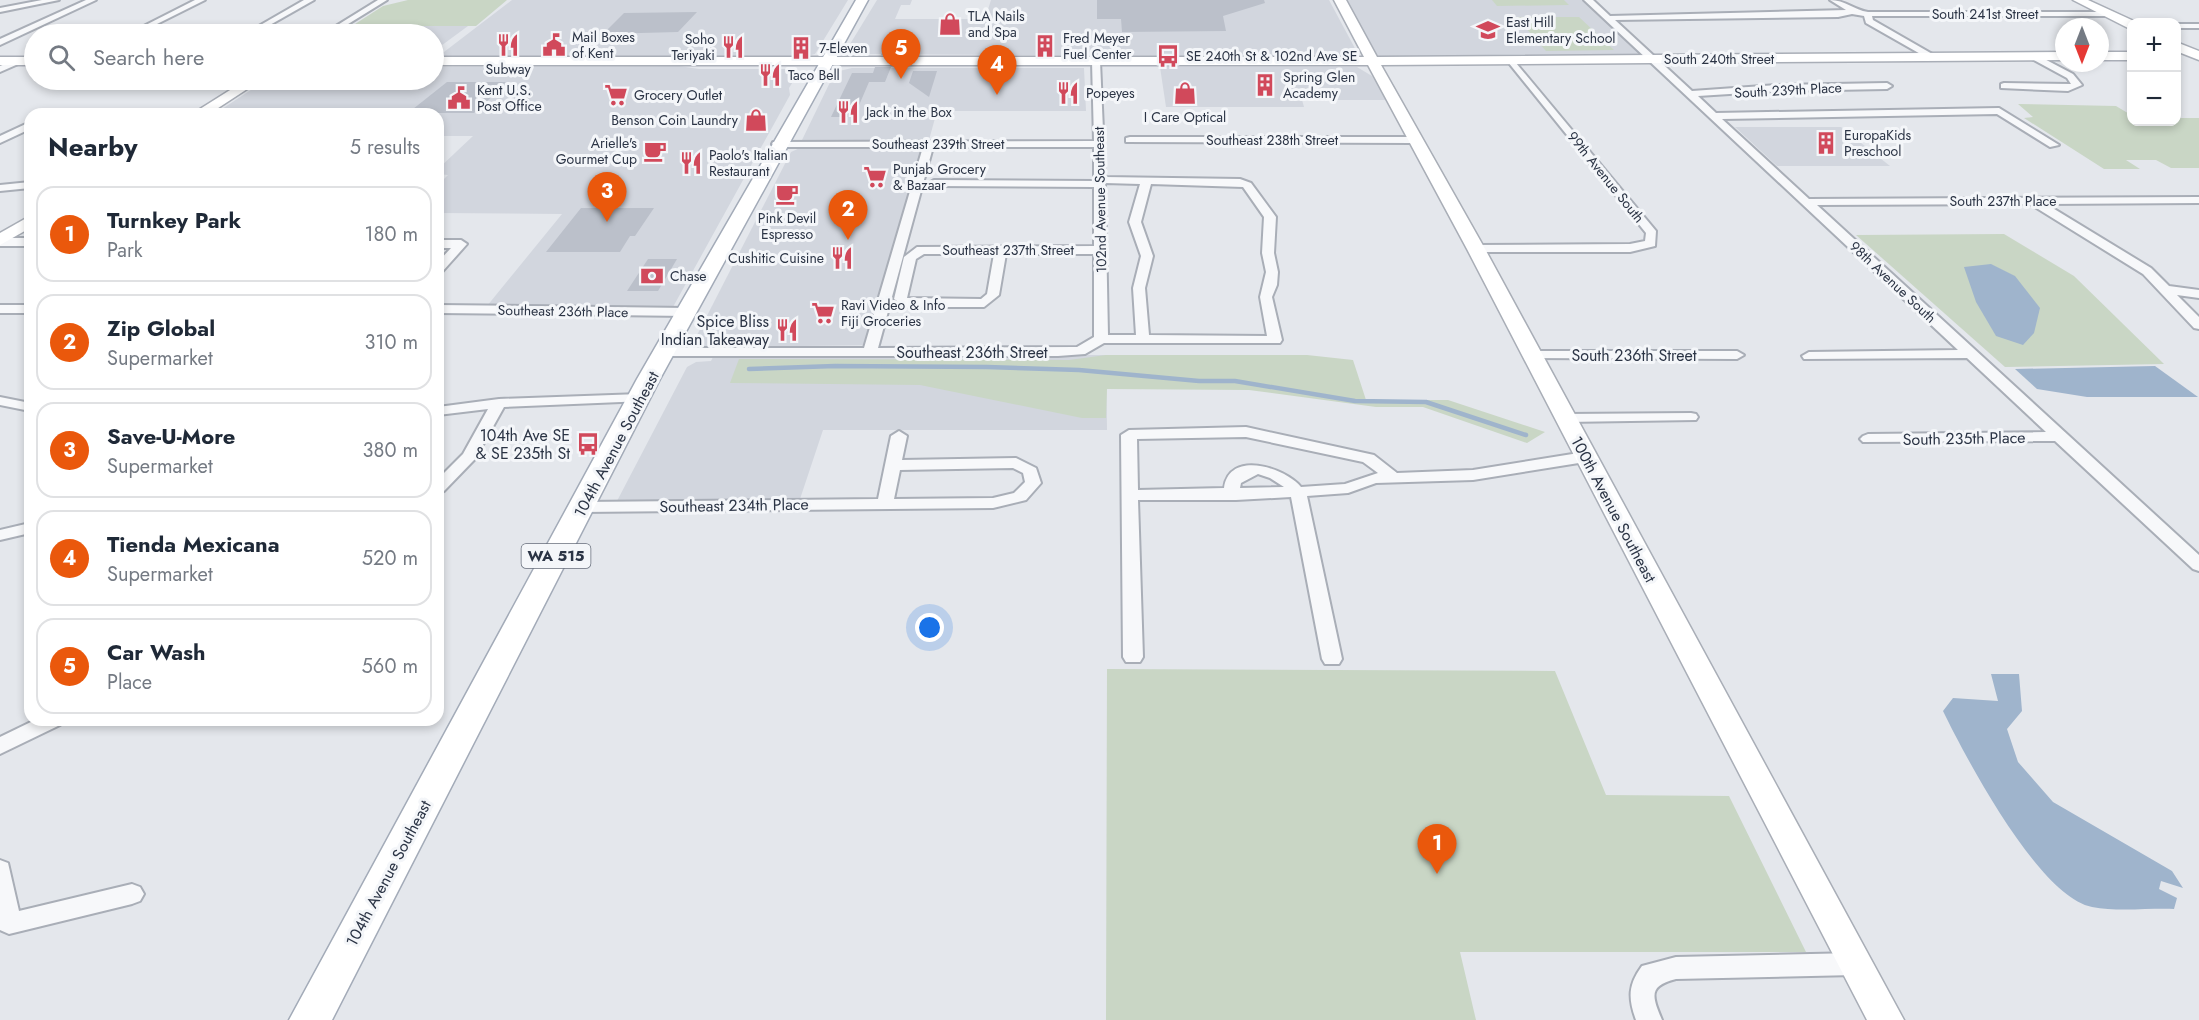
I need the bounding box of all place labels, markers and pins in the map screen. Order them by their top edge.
place label: TLA Nails and Spa [968,6,1025,42]
shop icon: TLA Nails and Spa [937,11,963,37]
place label: East Hill Elementary School [1506,12,1616,48]
school or university icon: East Hill Elementary School [1475,17,1501,43]
place label: Mail Boxes of Kent [572,27,635,63]
place label: Fred Meyer Fuel Center [1063,28,1131,64]
place label: Soho Teriyaki [672,29,715,65]
pin: 5 [882,29,920,79]
restaurant icon: Subway [495,32,521,58]
public building icon: Mail Boxes of Kent [541,32,567,58]
building icon: Fred Meyer Fuel Center [1032,33,1058,59]
restaurant icon: Soho Teriyaki [720,34,746,60]
building icon: 7-Eleven [788,35,814,61]
place label: 7-Eleven [819,38,868,58]
bus stop icon: SE 240th St & 102nd Ave SE [1155,43,1181,69]
pin: 4 [978,46,1016,95]
place label: SE 240th St & 102nd Ave SE [1186,46,1357,66]
place label: Subway [485,59,531,79]
restaurant icon: Taco Bell [757,62,783,88]
place label: Taco Bell [788,65,840,85]
place label: Spring Glen Academy [1283,67,1355,103]
building icon: Spring Glen Academy [1252,72,1278,98]
place label: Kent U.S. Post Office [477,80,542,116]
restaurant icon: Popeyes [1055,80,1081,106]
shop icon: I Care Optical [1172,80,1198,106]
supermarket icon: Grocery Outlet [603,82,629,108]
place label: Popeyes [1086,83,1135,103]
public building icon: Kent U.S. Post Office [446,85,472,111]
place label: Grocery Outlet [634,85,723,105]
restaurant icon: Jack in the Box [835,99,861,125]
place label: Jack in the Box [864,102,952,122]
shop icon: Benson Coin Laundry [743,107,769,133]
place label: I Care Optical [1144,107,1226,127]
place label: Benson Coin Laundry [611,110,739,130]
place label: EuropaKids Preschool [1844,125,1912,161]
building icon: EuropaKids Preschool [1813,130,1839,156]
place label: Arielle's Gourmet Cup [556,133,637,169]
cafe icon: Arielle's Gourmet Cup [642,138,668,164]
place label: Paolo's Italian Restaurant [709,145,788,181]
restaurant icon: Paolo's Italian Restaurant [678,150,704,176]
place label: Punjab Grocery & Bazaar [893,159,987,195]
supermarket icon: Punjab Grocery & Bazaar [862,164,888,190]
pin: 3 [588,172,626,222]
cafe icon: Pink Devil Espresso [774,181,800,207]
pin: 2 [828,190,868,240]
place label: Pink Devil Espresso [758,208,816,244]
restaurant icon: Cushitic Cuisine [829,245,855,271]
place label: Cushitic Cuisine [728,248,824,268]
bank icon: Chase [639,263,665,289]
place label: Chase [670,266,707,286]
place label: Ravi Video & Info Fiji Groceries [841,295,946,331]
supermarket icon: Ravi Video & Info Fiji Groceries [810,300,836,326]
place label: Spice Bliss Indian Takeaway [661,310,770,351]
restaurant icon: Spice Bliss Indian Takeaway [774,317,800,343]
place label: 104th Ave SE & SE 235th St [476,424,570,465]
bus stop icon: 104th Ave SE & SE 235th St [575,431,601,457]
pin: 1 [1418,824,1456,874]

